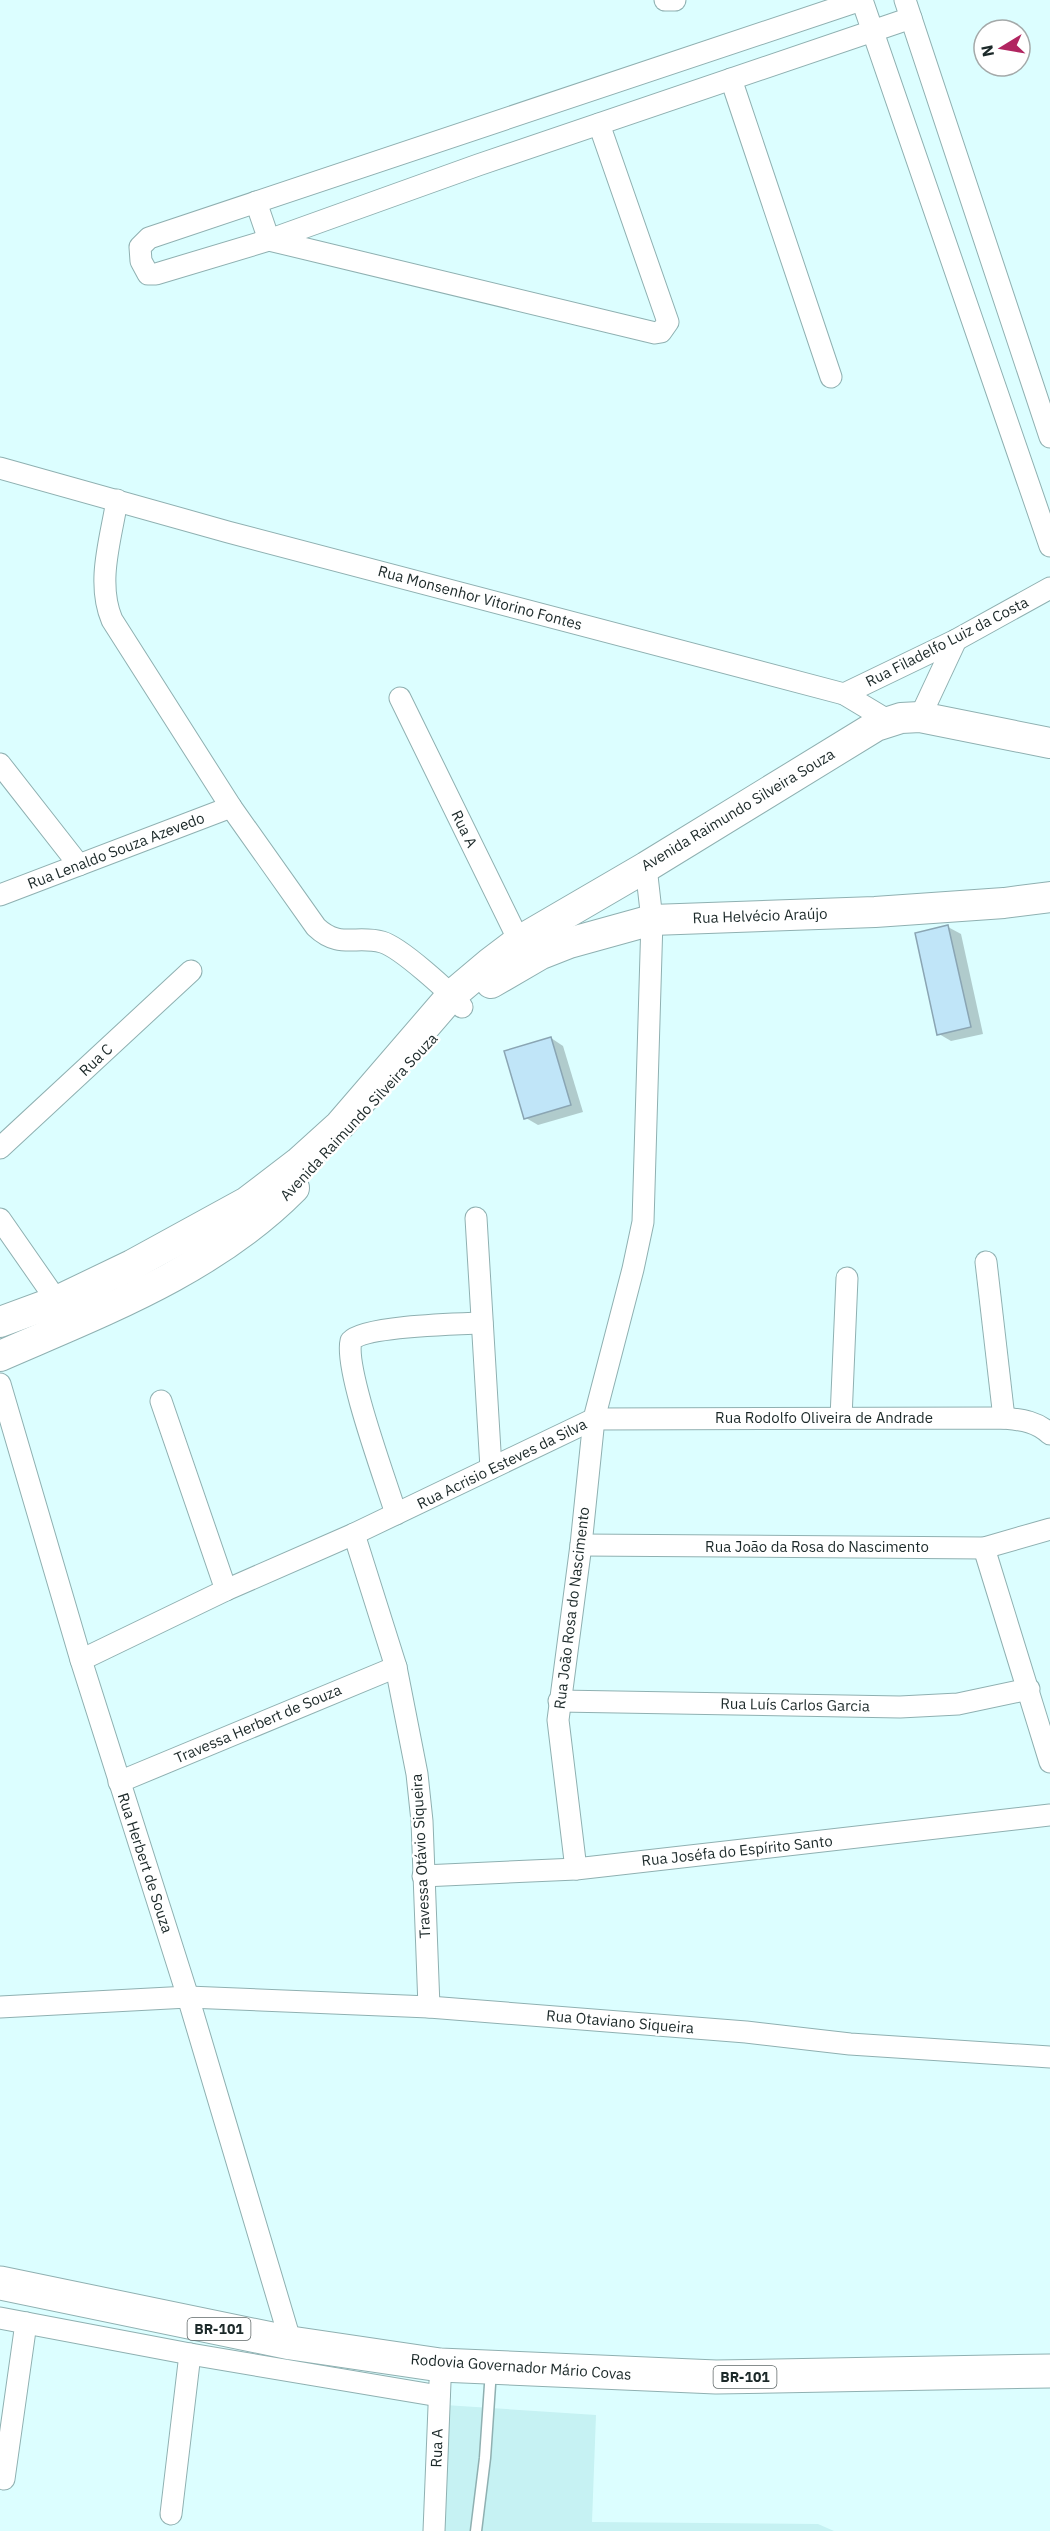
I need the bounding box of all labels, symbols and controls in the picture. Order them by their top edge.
north arrow [972,18,1032,78]
text: N [976,43,998,58]
street label: Rua Monsenhor Vitorino Fontes [376,561,584,634]
street label: Rua Filadelfo Luiz da Costa [862,592,1031,691]
street label: Avenida Raimundo Silveira Souza [637,744,838,875]
street label: Rua A [447,807,482,851]
street label: Rua Lenaldo Souza Azevedo [25,808,207,893]
street label: Rua Helvécio Araújo [692,904,828,927]
street label: Avenida Raimundo Silveira Souza [276,1029,441,1205]
street label: Rua C [75,1039,116,1080]
street label: Rua Rodolfo Oliveira de Andrade [715,1408,933,1427]
street label: Rua Acrisio Esteves da Silva [414,1414,590,1513]
street label: Rua João Rosa do Nascimento [550,1506,593,1710]
street label: Rua João da Rosa do Nascimento [705,1537,929,1556]
street label: Travessa Herbert de Souza [171,1680,344,1767]
street label: Rua Luís Carlos Garcia [720,1694,870,1715]
street label: Travessa Otávio Siqueira [407,1773,434,1939]
street label: Rua Herbert de Souza [114,1790,177,1935]
street label: Rua Joséfa do Espírito Santo [640,1831,833,1870]
street label: Rua Otaviano Siqueira [545,2006,695,2037]
road number: BR-101 [188,2318,250,2340]
street label: Rodovia Governador Mário Covas [410,2349,632,2384]
road number: BR-101 [714,2366,777,2388]
street label: Rua A [426,2428,447,2468]

